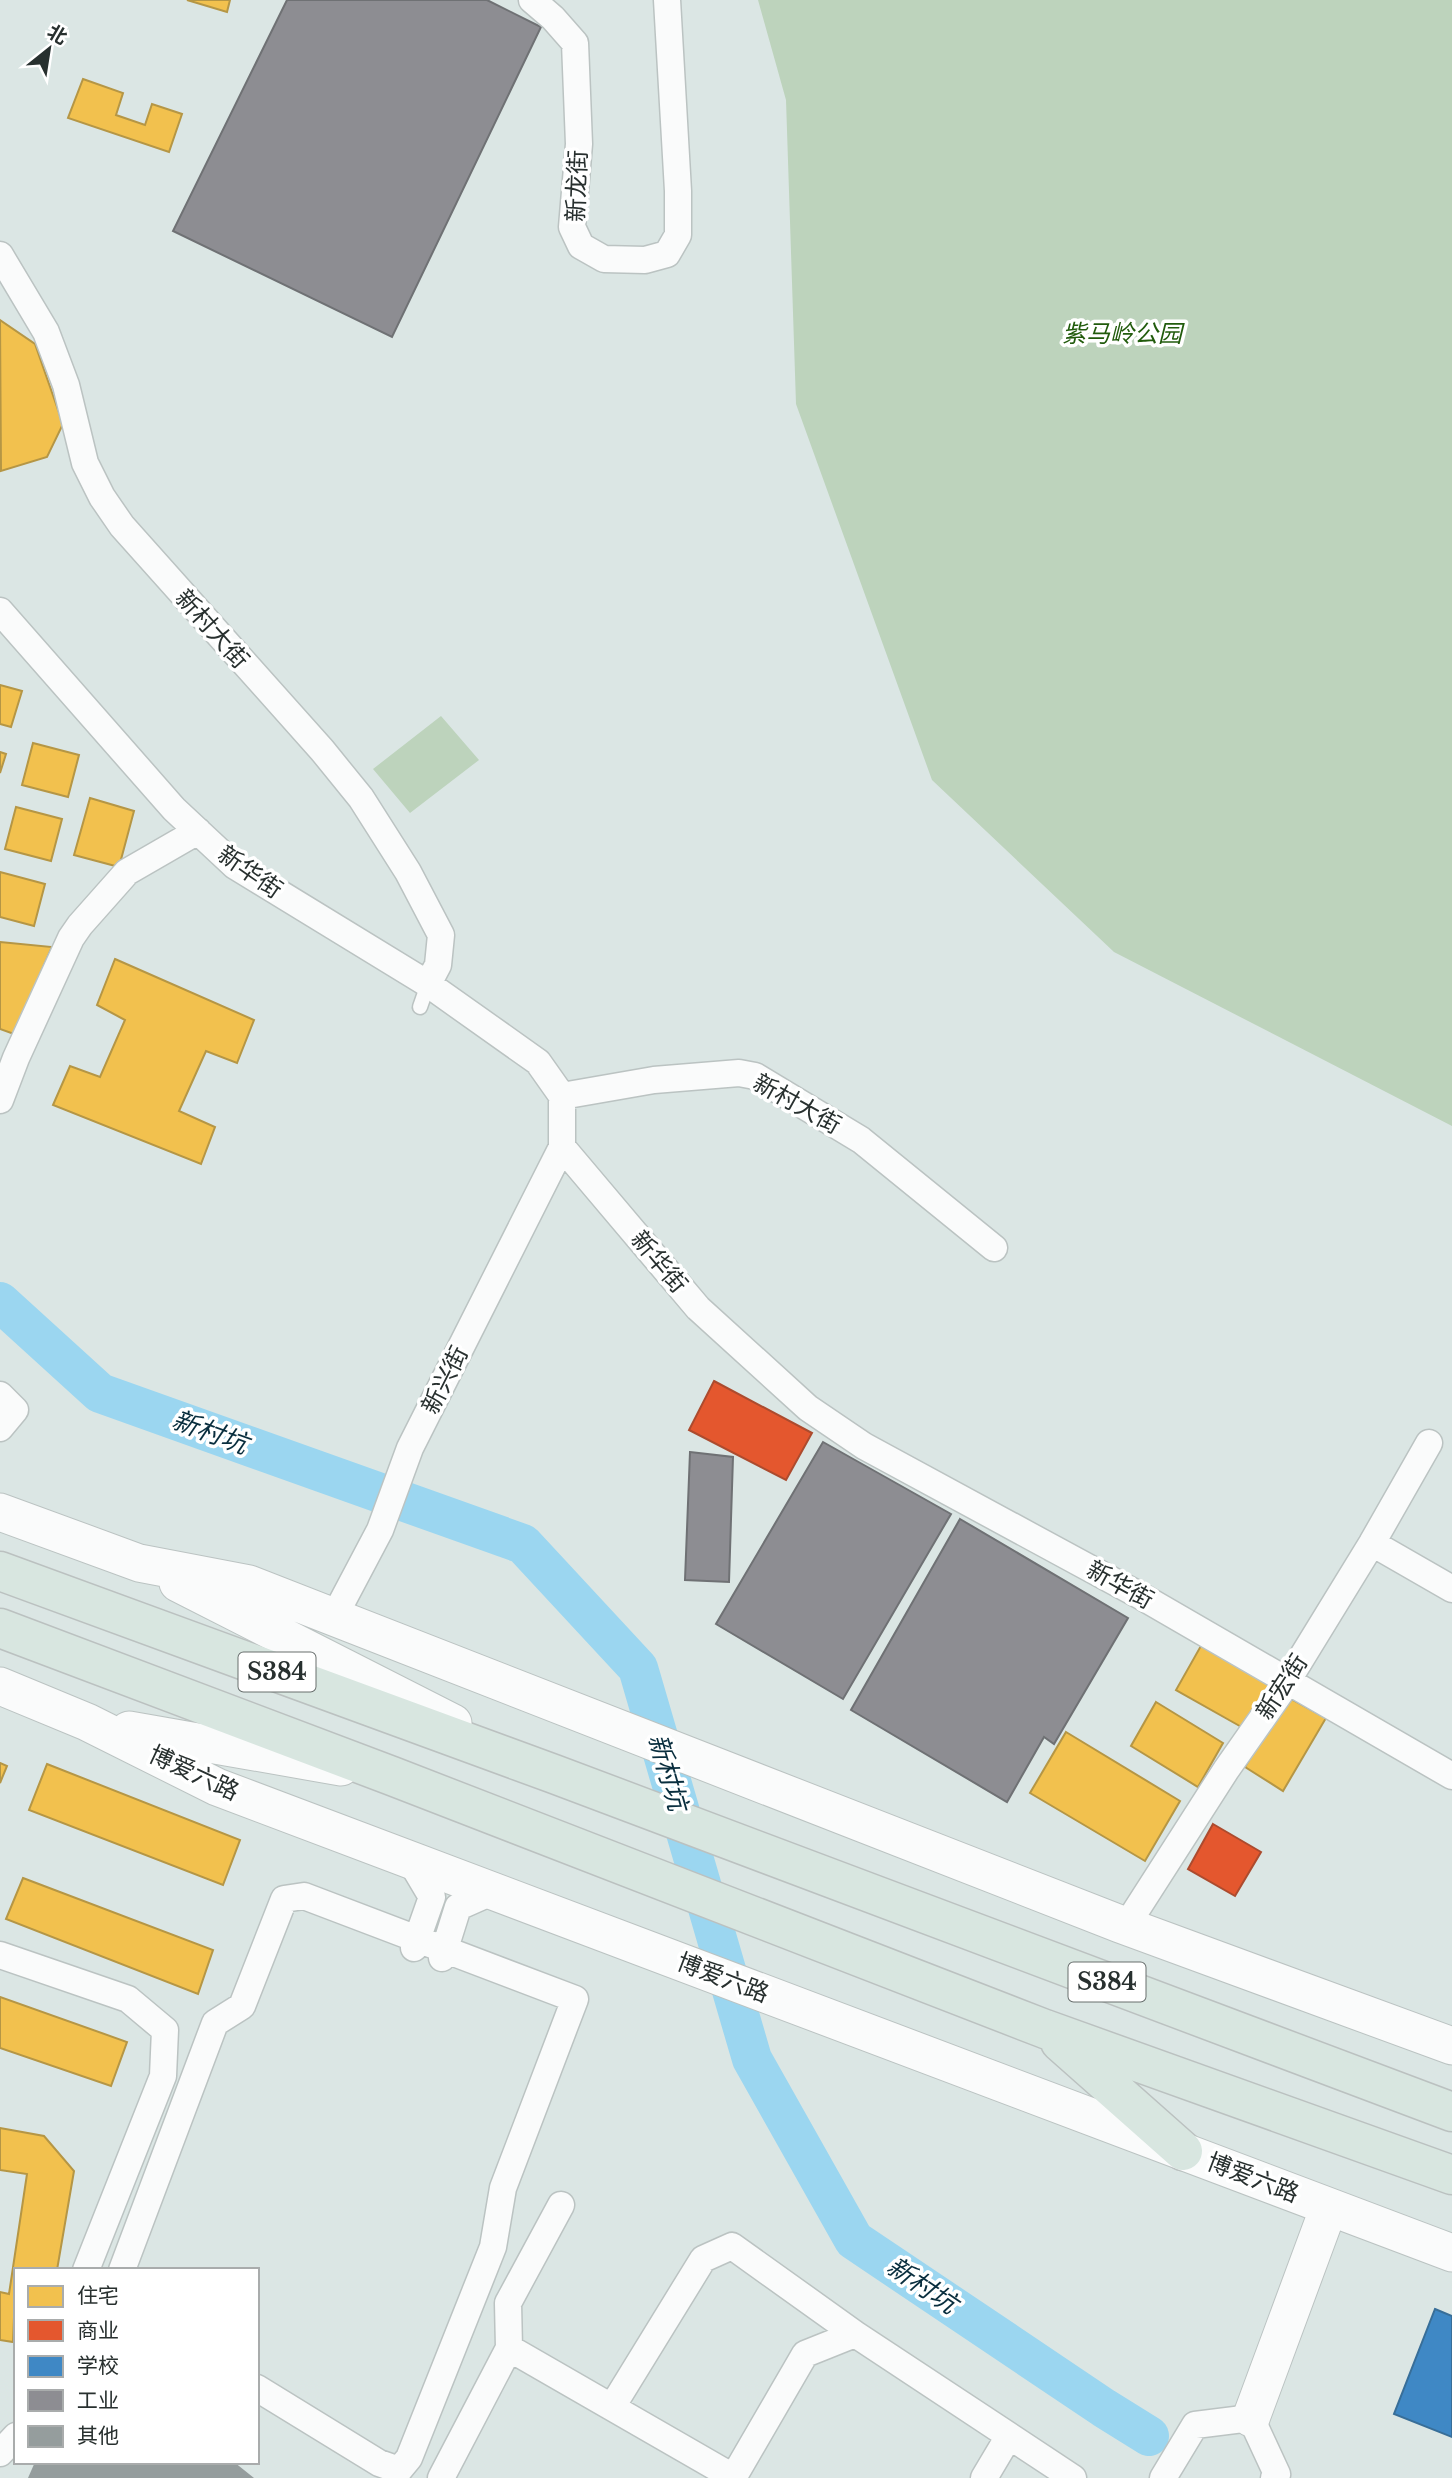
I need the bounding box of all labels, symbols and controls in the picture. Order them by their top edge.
north arrow [14,14,84,84]
text: 北 [43,20,71,49]
street label: 新龙街 [561,149,592,222]
park label: 紫马岭公园 [1062,319,1185,348]
street label: 新村大街 [169,583,255,674]
street label: 新华街 [212,839,288,904]
street label: 新村大街 [748,1068,846,1140]
street label: 新华街 [625,1225,694,1299]
street label: 新兴街 [415,1341,474,1418]
water label: 新村坑 [168,1404,256,1462]
street label: 新华街 [1082,1554,1159,1615]
street label: 新宏街 [1250,1649,1313,1725]
road number: S384 [238,1652,316,1692]
water label: 新村坑 [642,1730,695,1818]
street label: 博爱六路 [145,1739,244,1806]
street label: 博爱六路 [673,1947,773,2008]
road number: S384 [1068,1963,1146,2002]
street label: 博爱六路 [1203,2147,1303,2208]
water label: 新村坑 [881,2250,967,2322]
legend [14,2268,259,2464]
text: 住宅 [77,2283,119,2309]
text: 商业 [77,2318,119,2344]
text: 学校 [77,2353,119,2379]
text: 工业 [77,2388,119,2414]
text: 其他 [77,2423,119,2449]

